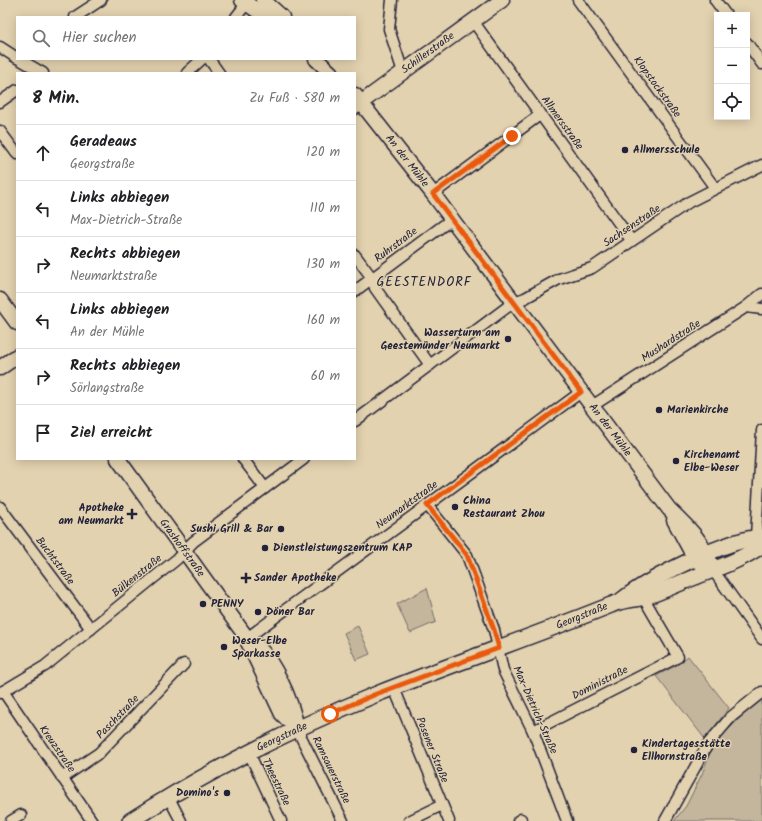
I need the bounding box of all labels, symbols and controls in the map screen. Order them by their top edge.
map controls [714,12,750,120]
button: + [714,12,750,48]
search box [16,16,356,60]
text: Hier suchen [62,26,136,50]
icon: search [30,27,52,49]
street label: Schillerstraße [397,27,459,79]
button: − [714,48,750,84]
street label: Klopstockstraße [628,52,686,122]
button: locate [714,84,750,120]
text: 8 Min. [32,85,79,112]
text: Zu Fuß · 580 m [249,88,340,109]
street label: Allmersstraße [536,92,588,154]
route end [503,127,521,145]
text: Geradeaus [70,130,137,154]
street label: An der Mühle [381,131,433,191]
place label: Allmersschule [633,141,700,159]
icon: ahead [32,142,54,164]
text: 120 m [306,142,340,163]
marker: Allmersschule [620,145,630,155]
text: Georgstraße [70,154,135,175]
text: Links abbiegen [70,186,169,210]
icon: left [32,198,54,220]
text: 110 m [310,198,340,219]
street label: Sachsenstraße [599,200,665,252]
text: Max-Dietrich-Straße [70,210,182,231]
street label: Ruhrstraße [370,223,422,267]
text: Rechts abbiegen [70,242,180,266]
icon: right [32,254,54,276]
text: 130 m [306,254,340,275]
text: Neumarktstraße [70,266,157,287]
district label: GEESTENDORF [376,272,472,293]
text: Links abbiegen [70,298,169,322]
icon: left [32,310,54,332]
text: 160 m [307,310,340,331]
street label: Mushardstraße [638,315,704,367]
text: An der Mühle [70,322,144,343]
place label: Wasserturm am Geestemünder Neumarkt [381,324,501,355]
marker: Wasserturm am Geestemünder Neumarkt [503,334,513,344]
text: Rechts abbiegen [70,354,180,378]
icon: right [32,366,54,388]
text: 60 m [311,366,340,387]
text: Sörlangstraße [70,378,144,399]
street label: An der Mühle [584,399,636,461]
place label: Marienkirche [667,401,729,419]
marker: Marienkirche [654,405,664,415]
text: Ziel erreicht [70,421,153,445]
icon: arrive [32,422,54,444]
place label: Kirchenamt Elbe-Weser [684,446,741,477]
marker: Kirchenamt Elbe-Weser [671,456,681,466]
street label: Neumarktstraße [372,476,442,534]
place label: China Restaurant Zhou [463,492,545,523]
place label: Apotheke am Neumarkt [59,499,125,530]
marker: China Restaurant Zhou [450,502,460,512]
marker: Apotheke am Neumarkt [127,509,137,519]
street label: Grashoffstraße [155,515,209,581]
place label: Sushi Grill & Bar [190,520,274,538]
marker: Sushi Grill & Bar [276,524,286,534]
street label: Buchtstraße [31,533,79,589]
place label: Dienstleistungszentrum KAP [273,539,413,557]
marker: Dienstleistungszentrum KAP [260,543,270,553]
street label: Bülkenstraße [108,550,166,602]
place label: Sander Apotheke [254,569,337,587]
marker: Sander Apotheke [241,573,251,583]
place label: PENNY [211,595,244,613]
street label: Georgstraße [553,597,611,635]
marker: PENNY [198,599,208,609]
place label: Döner Bar [266,603,315,621]
marker: Döner Bar [253,607,263,617]
place label: Weser-Elbe Sparkasse [232,632,288,663]
marker: Weser-Elbe Sparkasse [219,642,229,652]
street label: Doministraße [569,661,631,705]
street label: Max-Dietrich-Straße [507,663,563,757]
street label: Paschstraße [92,691,144,743]
route start [321,705,339,723]
street label: Posener Straße [411,714,453,786]
street label: Georgstraße [253,717,311,757]
street label: Kreuzstraße [34,722,80,776]
street label: Ramsauerstraße [307,733,355,807]
place label: Kindertagesstätte Ellhornstraße [642,735,731,766]
marker: Kindertagesstätte Ellhornstraße [629,745,639,755]
street label: Theestraße [257,755,295,809]
place label: Domino's [176,784,220,802]
marker: Domino's [222,788,232,798]

